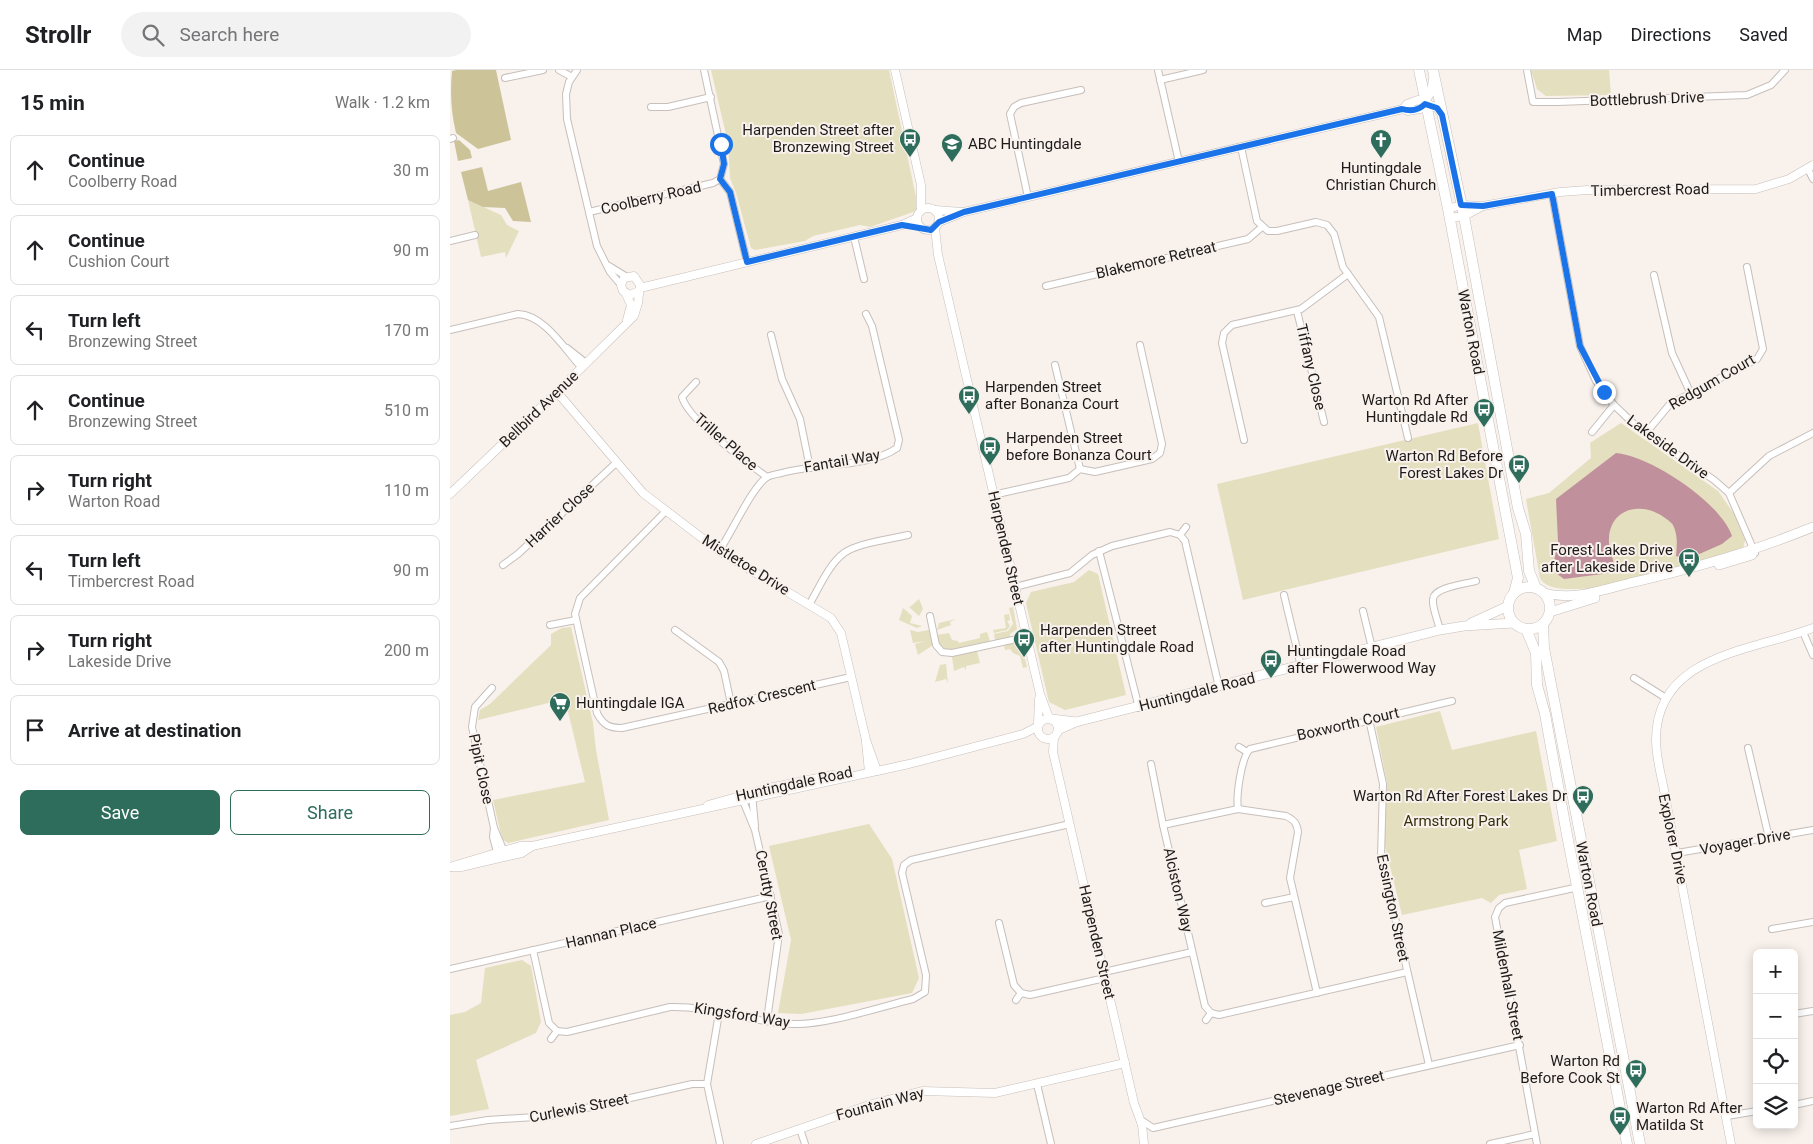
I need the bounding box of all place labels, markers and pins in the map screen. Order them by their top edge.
place label: Harpenden Street after Bronzewing Street [742,121,894,156]
bus stop icon: Harpenden Street after Bronzewing Street [898,127,922,158]
church icon: Huntingdale Christian Church [1369,128,1393,159]
school or university icon: ABC Huntingdale [940,132,964,163]
place label: ABC Huntingdale [968,135,1081,153]
place label: Huntingdale Christian Church [1326,159,1436,194]
place label: Harpenden Street after Bonanza Court [985,378,1119,413]
bus stop icon: Harpenden Street after Bonanza Court [957,384,981,415]
place label: Warton Rd After Huntingdale Rd [1362,391,1468,426]
bus stop icon: Warton Rd After Huntingdale Rd [1472,397,1496,428]
place label: Harpenden Street before Bonanza Court [1006,429,1152,464]
bus stop icon: Harpenden Street before Bonanza Court [978,435,1002,466]
place label: Warton Rd Before Forest Lakes Dr [1386,447,1503,482]
bus stop icon: Warton Rd Before Forest Lakes Dr [1507,453,1531,484]
place label: Forest Lakes Drive after Lakeside Drive [1541,541,1673,576]
bus stop icon: Forest Lakes Drive after Lakeside Drive [1677,547,1701,578]
place label: Harpenden Street after Huntingdale Road [1040,621,1194,656]
bus stop icon: Harpenden Street after Huntingdale Road [1012,627,1036,658]
place label: Huntingdale Road after Flowerwood Way [1287,642,1436,677]
bus stop icon: Huntingdale Road after Flowerwood Way [1259,648,1283,679]
supermarket icon: Huntingdale IGA [548,691,572,722]
place label: Huntingdale IGA [576,694,685,712]
bus stop icon: Warton Rd After Forest Lakes Dr [1571,784,1595,815]
place label: Warton Rd After Forest Lakes Dr [1353,787,1567,805]
place label: Warton Rd Before Cook St [1520,1052,1620,1087]
bus stop icon: Warton Rd Before Cook St [1624,1058,1648,1089]
place label: Warton Rd After Matilda St [1636,1099,1742,1134]
bus stop icon: Warton Rd After Matilda St [1608,1105,1632,1136]

